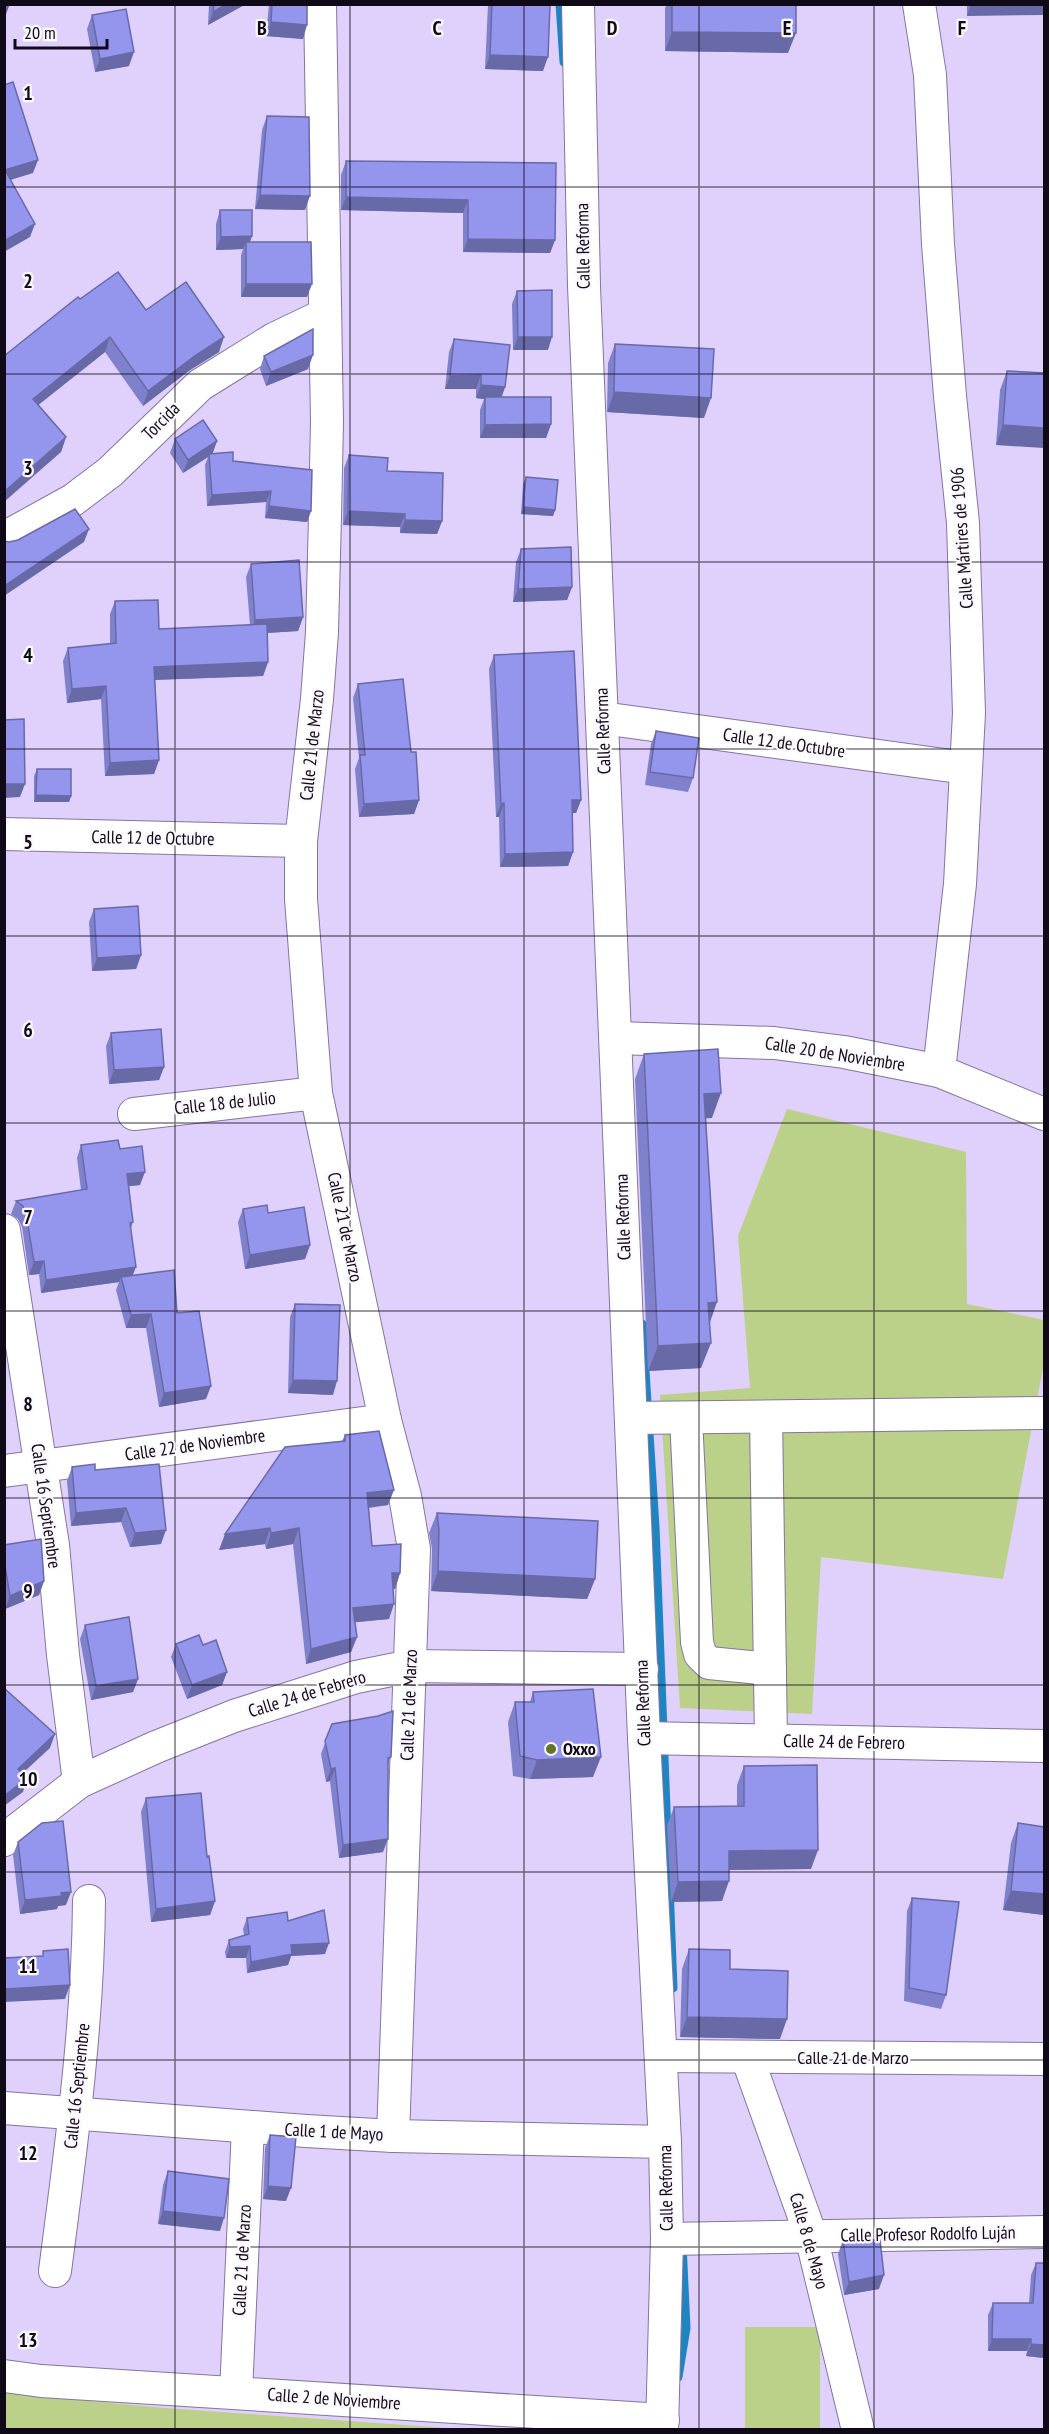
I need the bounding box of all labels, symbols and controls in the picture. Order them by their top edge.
scale bar [15,12,106,50]
text: B [257,15,267,41]
text: C [432,15,442,41]
text: D [607,15,618,41]
text: E [783,15,791,41]
text: F [958,15,966,41]
text: 20 m [24,21,56,44]
text: 1 [23,80,33,106]
street label: Calle Reforma [570,203,595,289]
text: 2 [23,268,33,294]
street label: Torcida [137,397,184,444]
text: 3 [23,455,33,481]
street label: Calle Mártires de 1906 [945,467,978,609]
text: 4 [23,642,33,668]
street label: Calle Reforma [590,687,615,775]
street label: Calle 21 de Marzo [294,688,329,802]
street label: Calle 12 de Octubre [721,723,847,762]
street label: Calle 12 de Octubre [91,825,215,850]
text: 5 [23,829,33,855]
text: 6 [23,1017,33,1043]
street label: Calle 20 de Noviembre [763,1031,907,1076]
street label: Calle 18 de Julio [173,1086,277,1119]
street label: Calle 21 de Marzo [323,1170,368,1284]
street label: Calle Reforma [610,1173,635,1261]
text: 7 [23,1204,33,1230]
text: 8 [23,1391,33,1417]
street label: Calle 22 de Noviembre [123,1423,267,1466]
street label: Calle 16 Septiembre [26,1442,67,1570]
text: 9 [23,1578,33,1604]
street label: Calle 21 de Marzo [395,1649,422,1761]
street label: Calle Reforma [630,1659,655,1747]
street label: Calle 24 de Febrero [245,1665,369,1722]
street label: Calle 24 de Febrero [783,1729,905,1754]
place label: Oxxo [563,1737,596,1760]
marker: Oxxo [544,1742,558,1756]
text: 10 [18,1766,38,1792]
text: 11 [18,1953,38,1979]
street label: Calle 16 Septiembre [58,2022,95,2150]
street label: Calle 21 de Marzo [797,2046,909,2069]
street label: Calle 1 de Mayo [284,2117,384,2146]
text: 12 [18,2140,38,2166]
street label: Calle Reforma [653,2145,678,2231]
street label: Calle 8 de Mayo [785,2190,834,2292]
street label: Calle 21 de Marzo [227,2203,256,2316]
street label: Calle Profesor Rodolfo Luján [840,2220,1016,2247]
text: 13 [18,2327,38,2353]
street label: Calle 2 de Noviembre [267,2382,401,2415]

